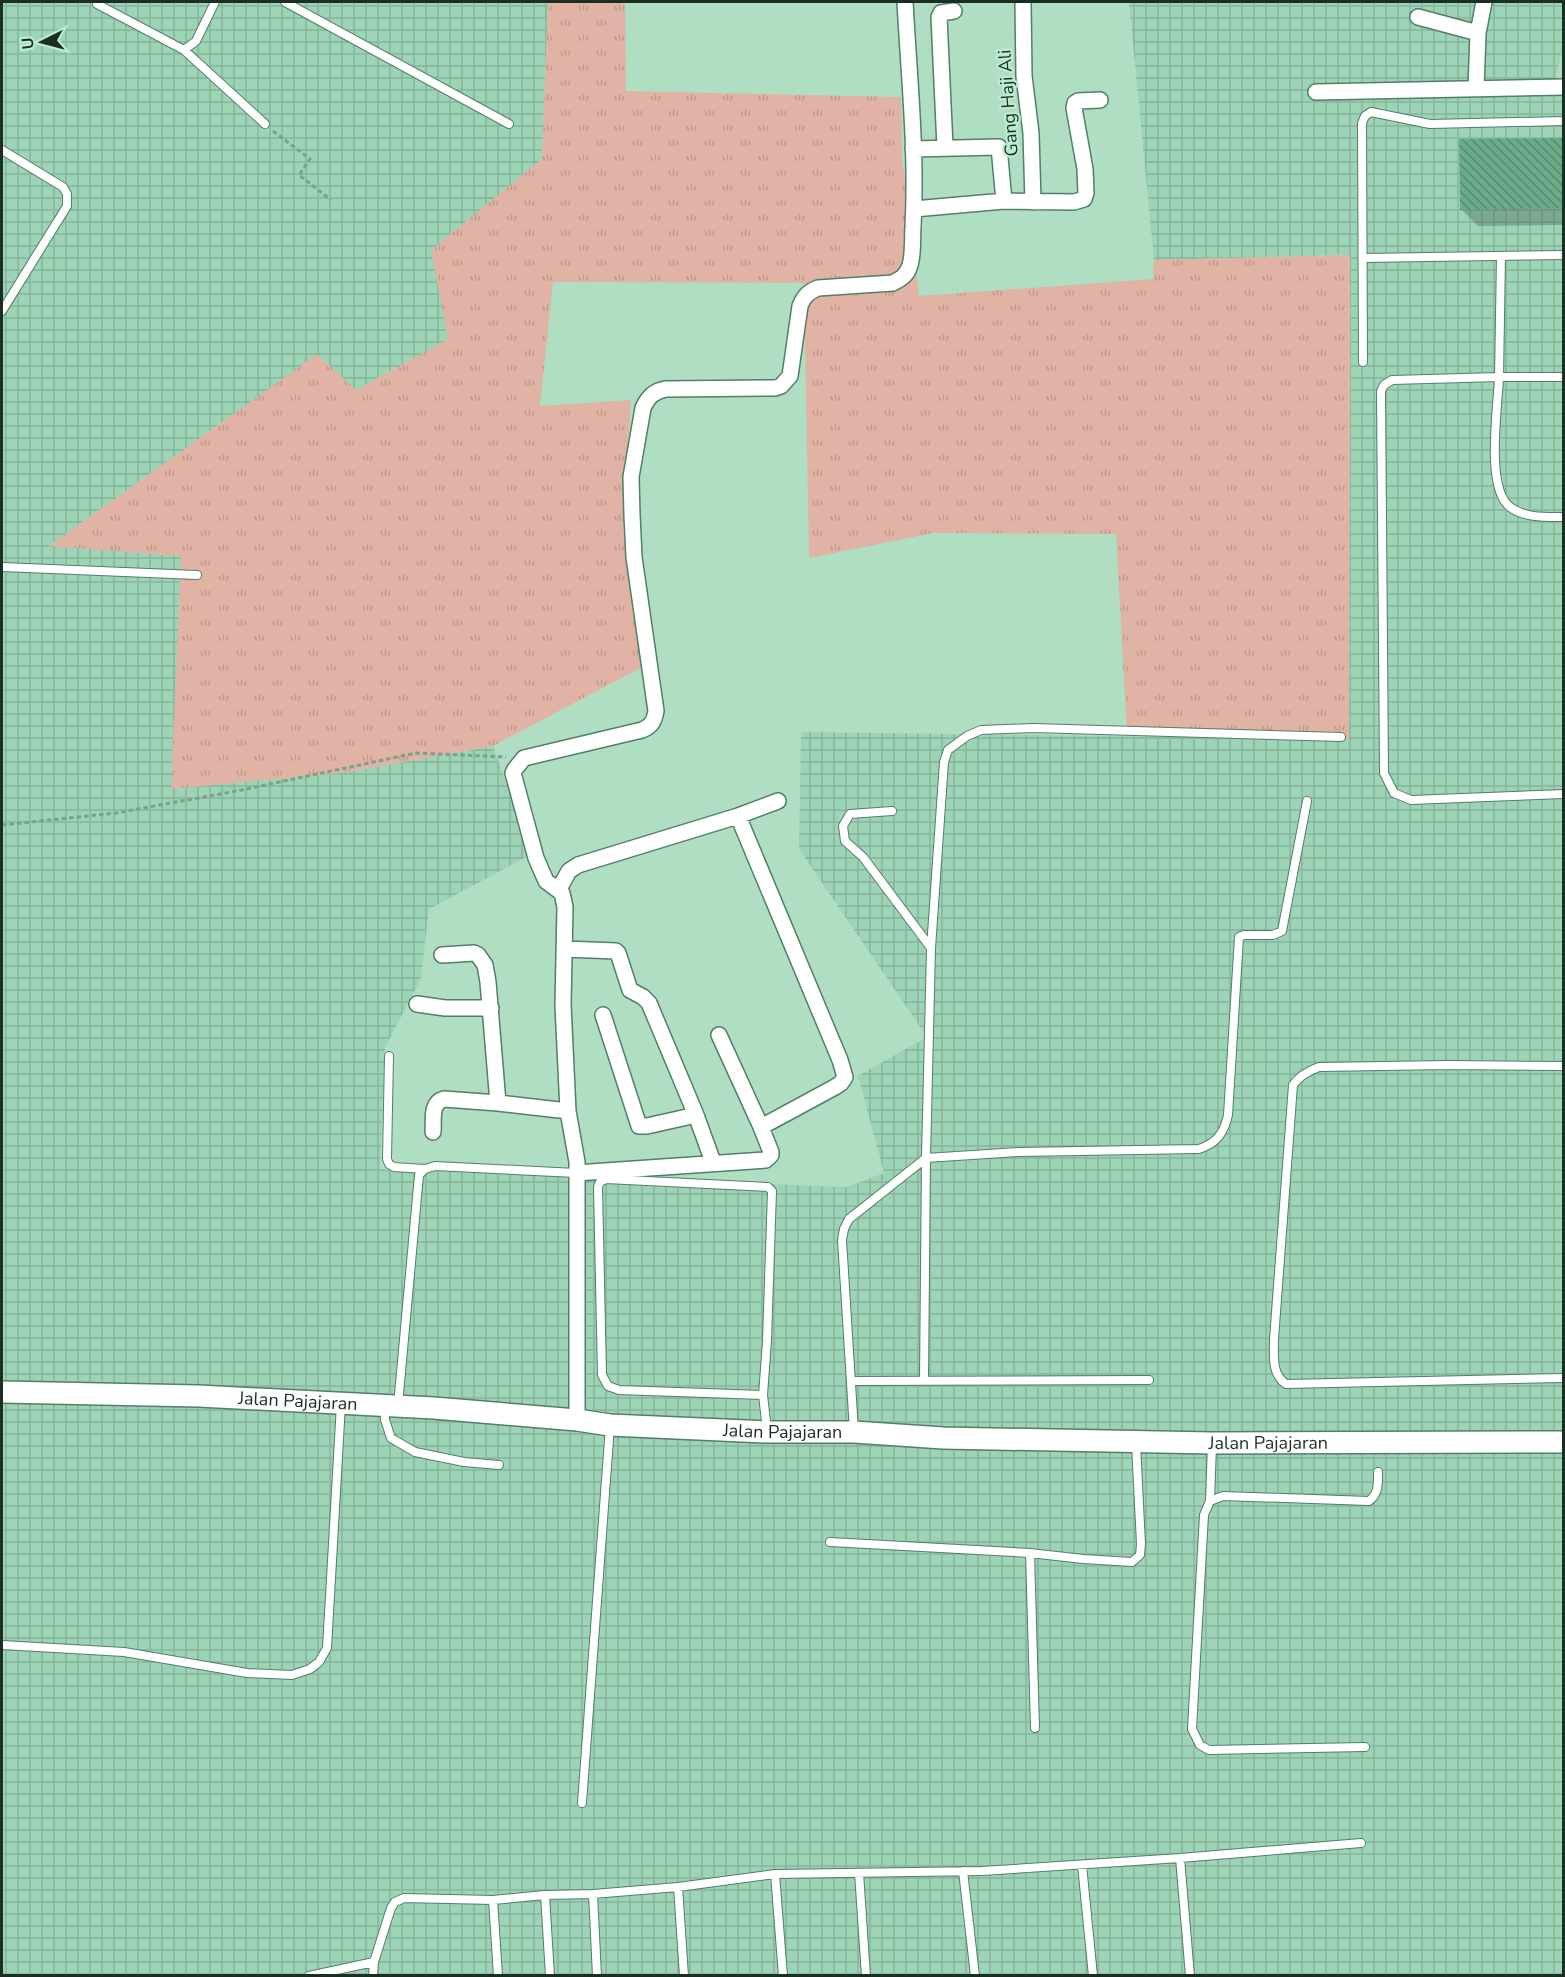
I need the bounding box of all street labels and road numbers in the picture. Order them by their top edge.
street label: Gang Haji Ali [992,49,1024,157]
street label: Jalan Pajajaran [237,1386,358,1416]
street label: Jalan Pajajaran [721,1418,842,1444]
street label: Jalan Pajajaran [1207,1431,1328,1455]

